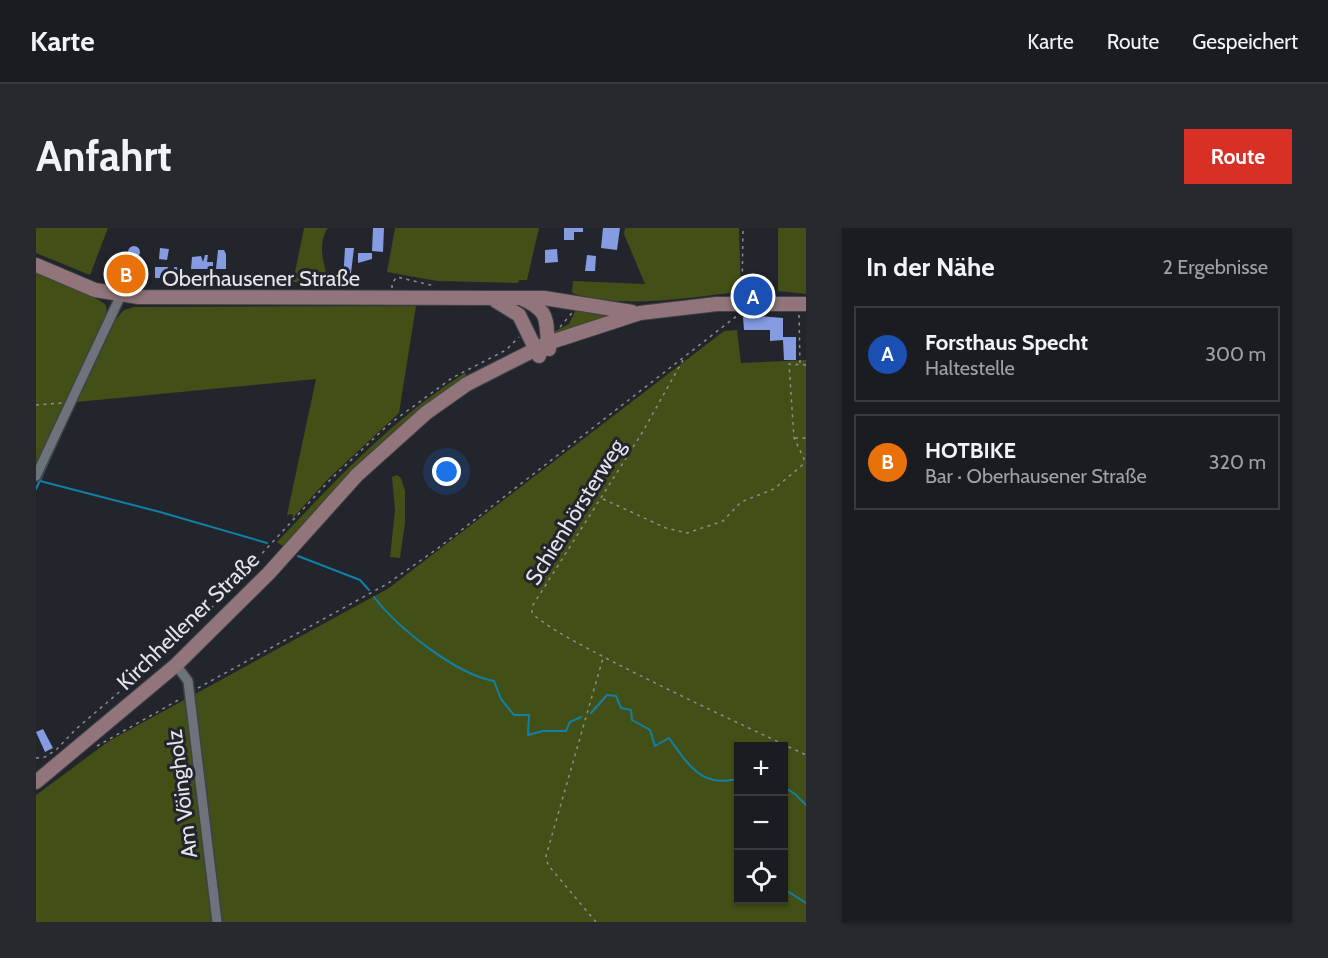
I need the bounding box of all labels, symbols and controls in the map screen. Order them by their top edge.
text: Karte [30,24,95,58]
text: Karte [1027,29,1074,54]
text: Route [1107,29,1159,54]
text: Gespeichert [1192,29,1298,54]
button: Route [1184,129,1292,184]
text: Anfahrt [36,130,172,182]
text: In der Nähe [866,251,995,283]
pin: B [106,252,146,296]
text: 2 Ergebnisse [1162,255,1268,279]
street label: Oberhausener Straße [162,265,360,292]
pin: A [734,274,772,318]
text: Forsthaus Specht [925,329,1088,356]
text: A [881,342,894,366]
text: 300 m [1205,342,1266,366]
text: Haltestelle [925,356,1015,380]
street label: Schienhörsterweg [519,433,631,590]
text: HOTBIKE [925,437,1016,464]
text: B [881,450,894,474]
text: 320 m [1209,450,1266,474]
your location [432,457,461,486]
text: Bar · Oberhausener Straße [925,464,1147,488]
street label: Kirchhellener Straße [111,546,265,696]
street label: Am Vöingholz [161,728,203,860]
map controls [734,742,788,904]
button: + [734,742,788,796]
button: − [734,796,788,850]
button: locate [734,850,788,904]

